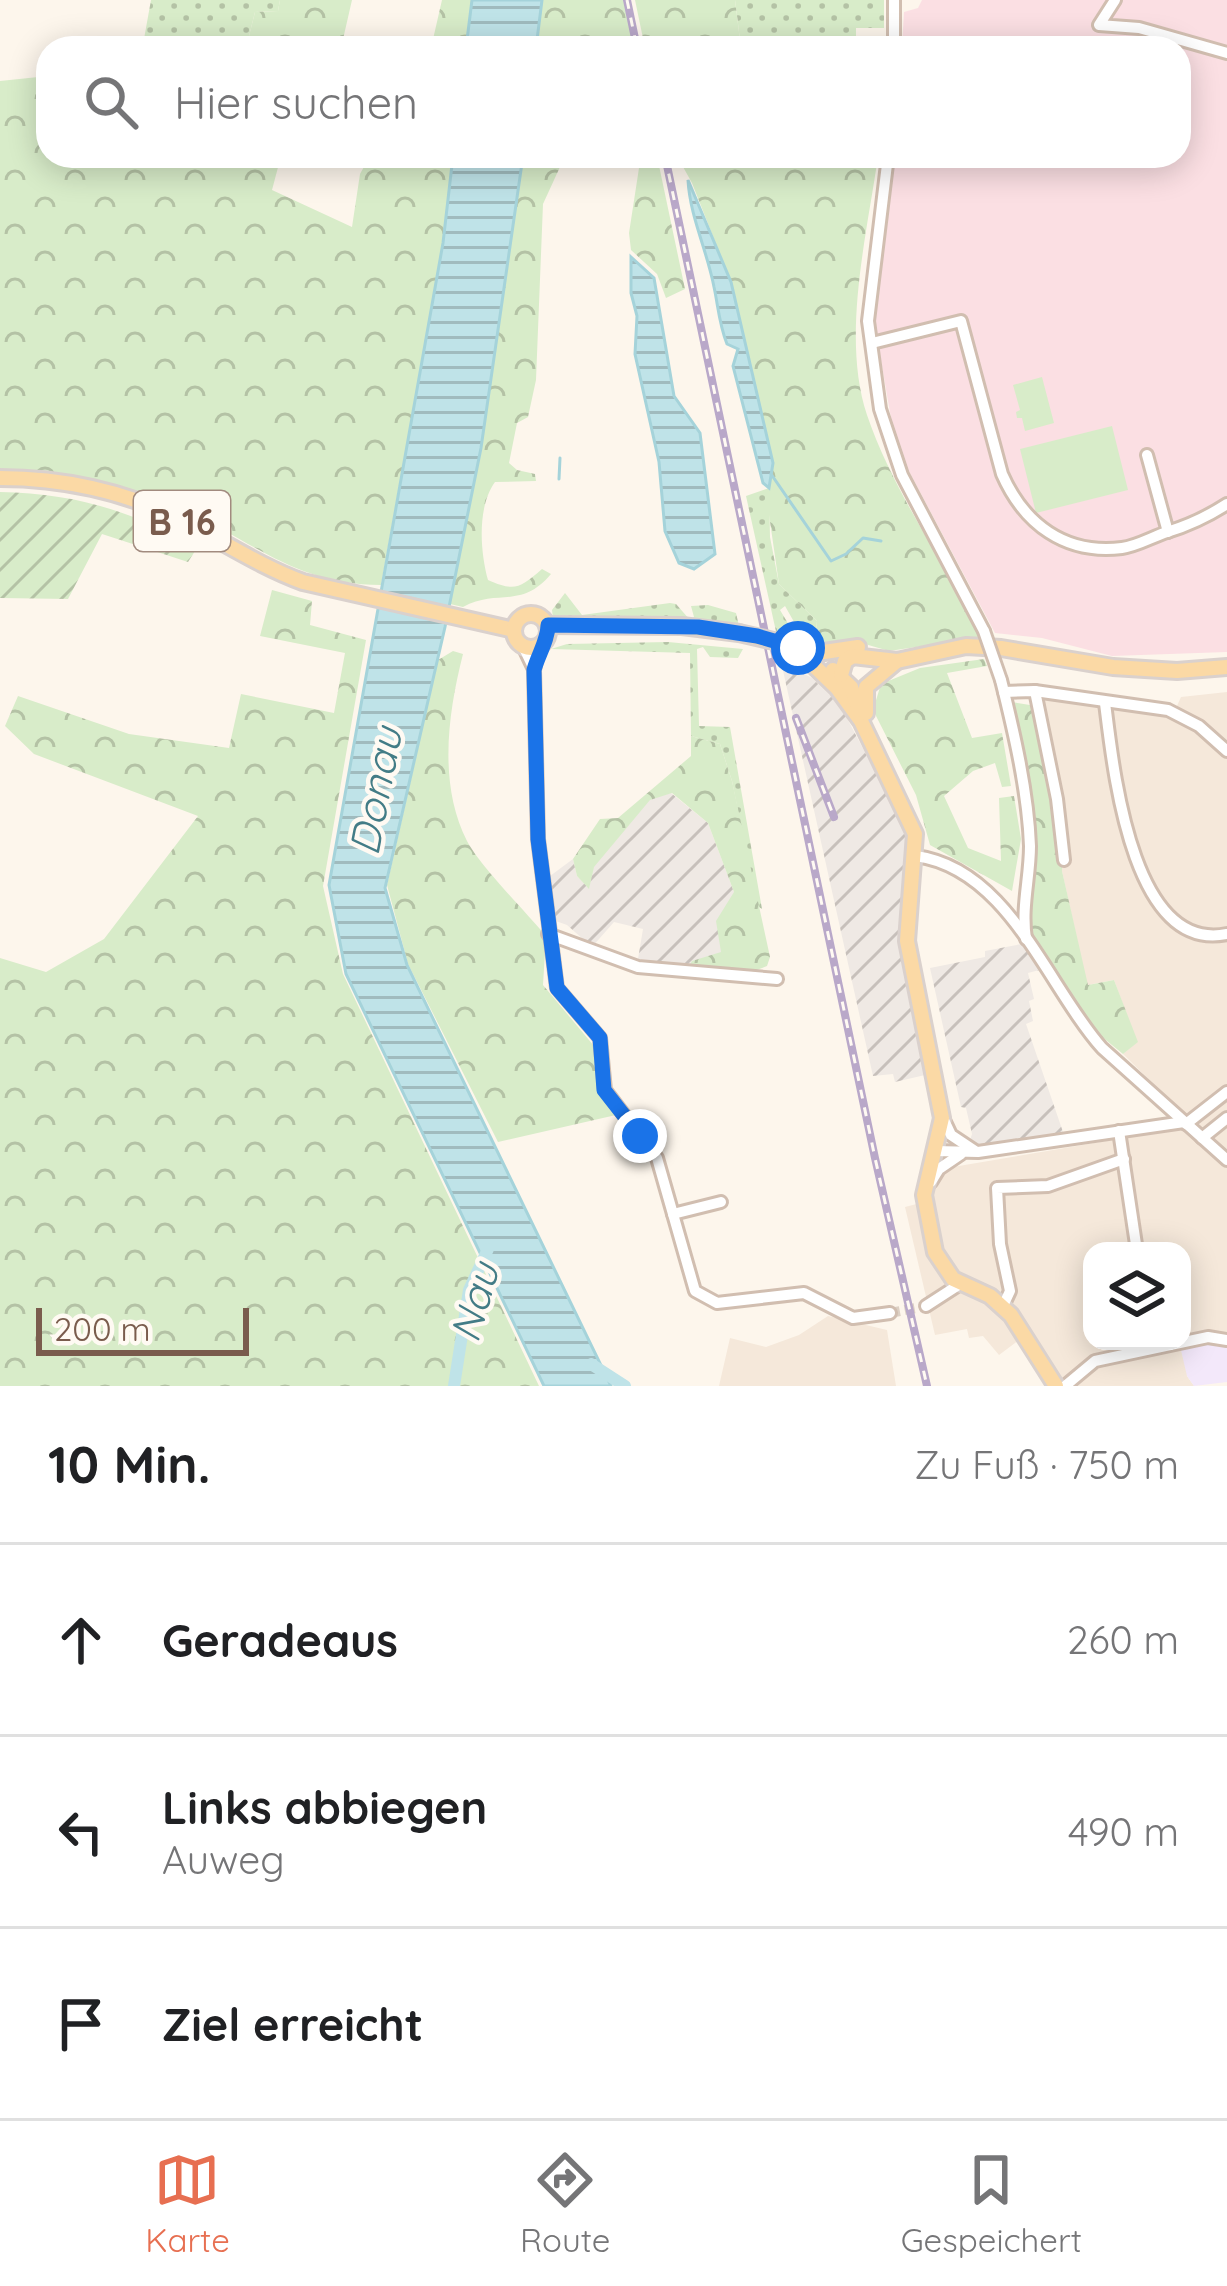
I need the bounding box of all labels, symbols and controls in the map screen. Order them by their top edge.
search box [36,36,1191,168]
icon: search [78,69,144,135]
text: Hier suchen [174,74,418,130]
road number: B 16 [134,491,230,551]
route start [771,621,825,675]
water label: Donau [337,721,414,859]
route end [613,1109,667,1163]
map controls [1083,1242,1191,1350]
button: layers [1083,1242,1191,1350]
water label: Nau [438,1254,511,1348]
scale bar [36,1302,249,1355]
text: 200 m [54,1308,151,1349]
text: 10 Min. [48,1432,210,1496]
text: Zu Fuß · 750 m [914,1440,1179,1489]
icon: ahead [48,1607,114,1673]
text: Geradeaus [162,1612,398,1668]
text: 260 m [1067,1615,1179,1664]
text: Links abbiegen [162,1779,487,1835]
icon: left [48,1799,114,1865]
text: 490 m [1068,1807,1179,1856]
text: Auweg [162,1835,285,1884]
icon: arrive [48,1991,114,2057]
text: Ziel erreicht [162,1996,423,2052]
tab: Karte [145,2147,230,2260]
tab: Route [520,2147,610,2260]
tab: Gespeichert [901,2147,1082,2260]

